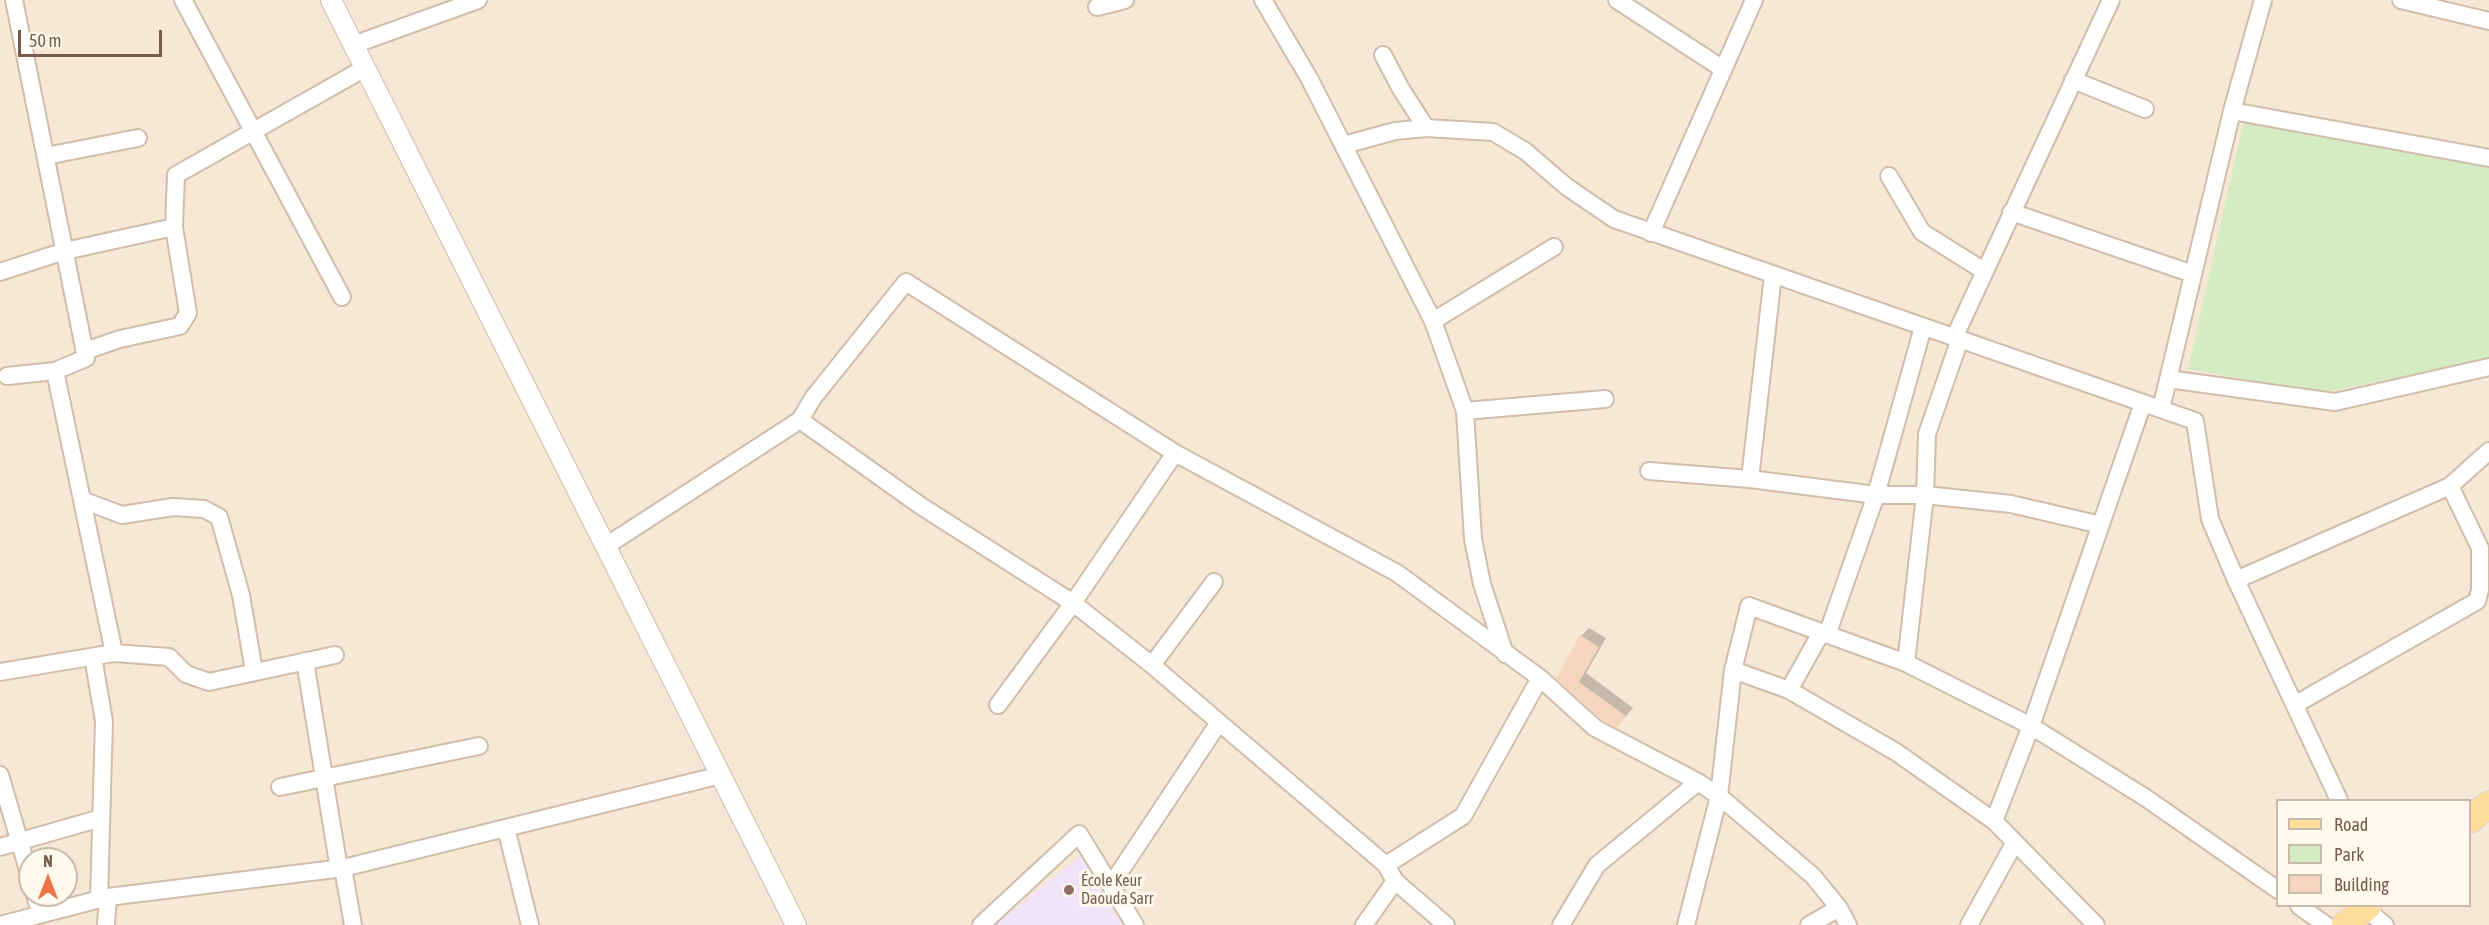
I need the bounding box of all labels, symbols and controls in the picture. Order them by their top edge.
scale bar [21,18,165,56]
text: 50 m [29,30,61,51]
legend [2276,799,2471,907]
text: Road [2334,814,2368,835]
text: Park [2334,844,2364,865]
north arrow [18,847,78,907]
text: N [43,852,53,870]
place label: École Keur Daouda Sarr [1081,871,1153,909]
text: Building [2334,874,2389,895]
marker: École Keur Daouda Sarr [1062,883,1076,897]

